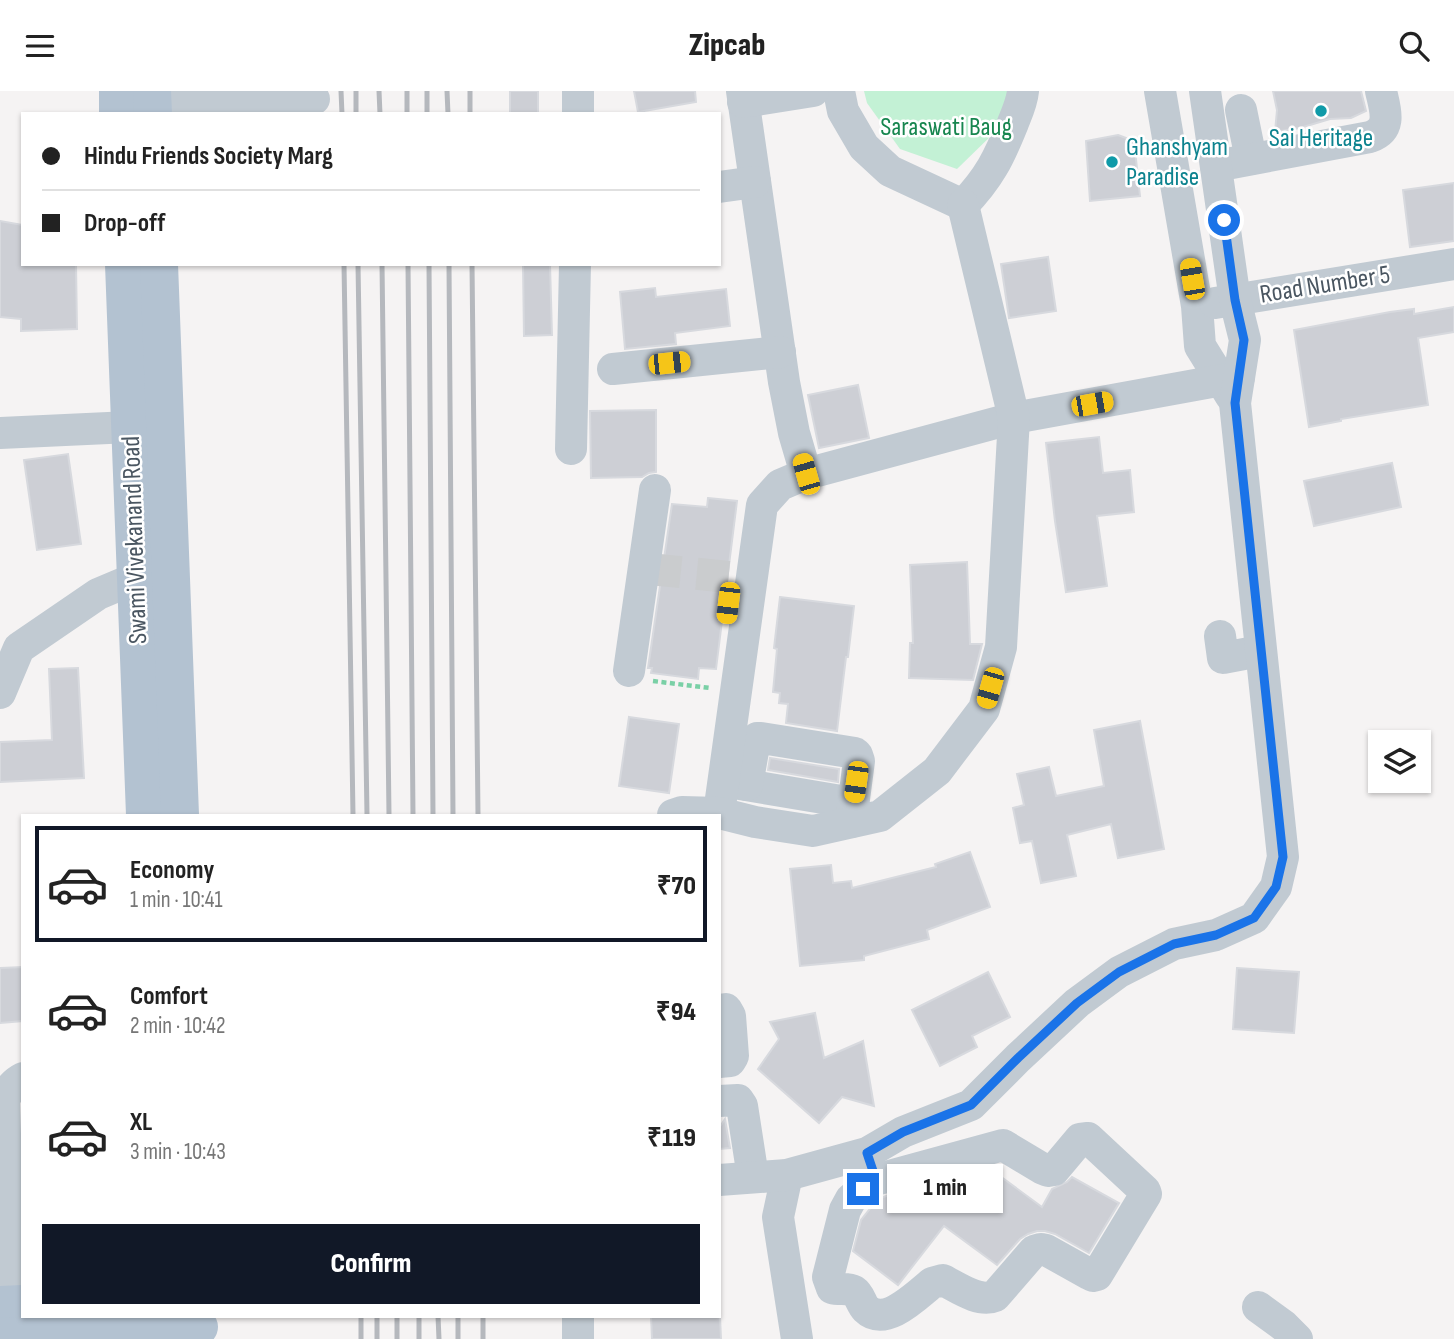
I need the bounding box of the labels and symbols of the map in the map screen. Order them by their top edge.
marker: Sai Heritage [1313,103,1329,119]
park label: Saraswati Baug [880,112,1012,143]
place label: Sai Heritage [1269,123,1373,154]
place label: Ghanshyam Paradise [1126,132,1228,193]
marker: Ghanshyam Paradise [1104,154,1120,170]
route start [1208,204,1240,236]
car [1179,256,1206,302]
street label: Road Number 5 [1258,259,1392,311]
car [648,350,691,376]
car [1070,390,1115,418]
street label: Swami Vivekanand Road [116,435,154,645]
car [791,451,822,497]
car [716,581,741,625]
car [975,665,1006,711]
car [843,760,870,804]
callout: 1 min [888,1165,1003,1213]
route end [847,1173,879,1205]

